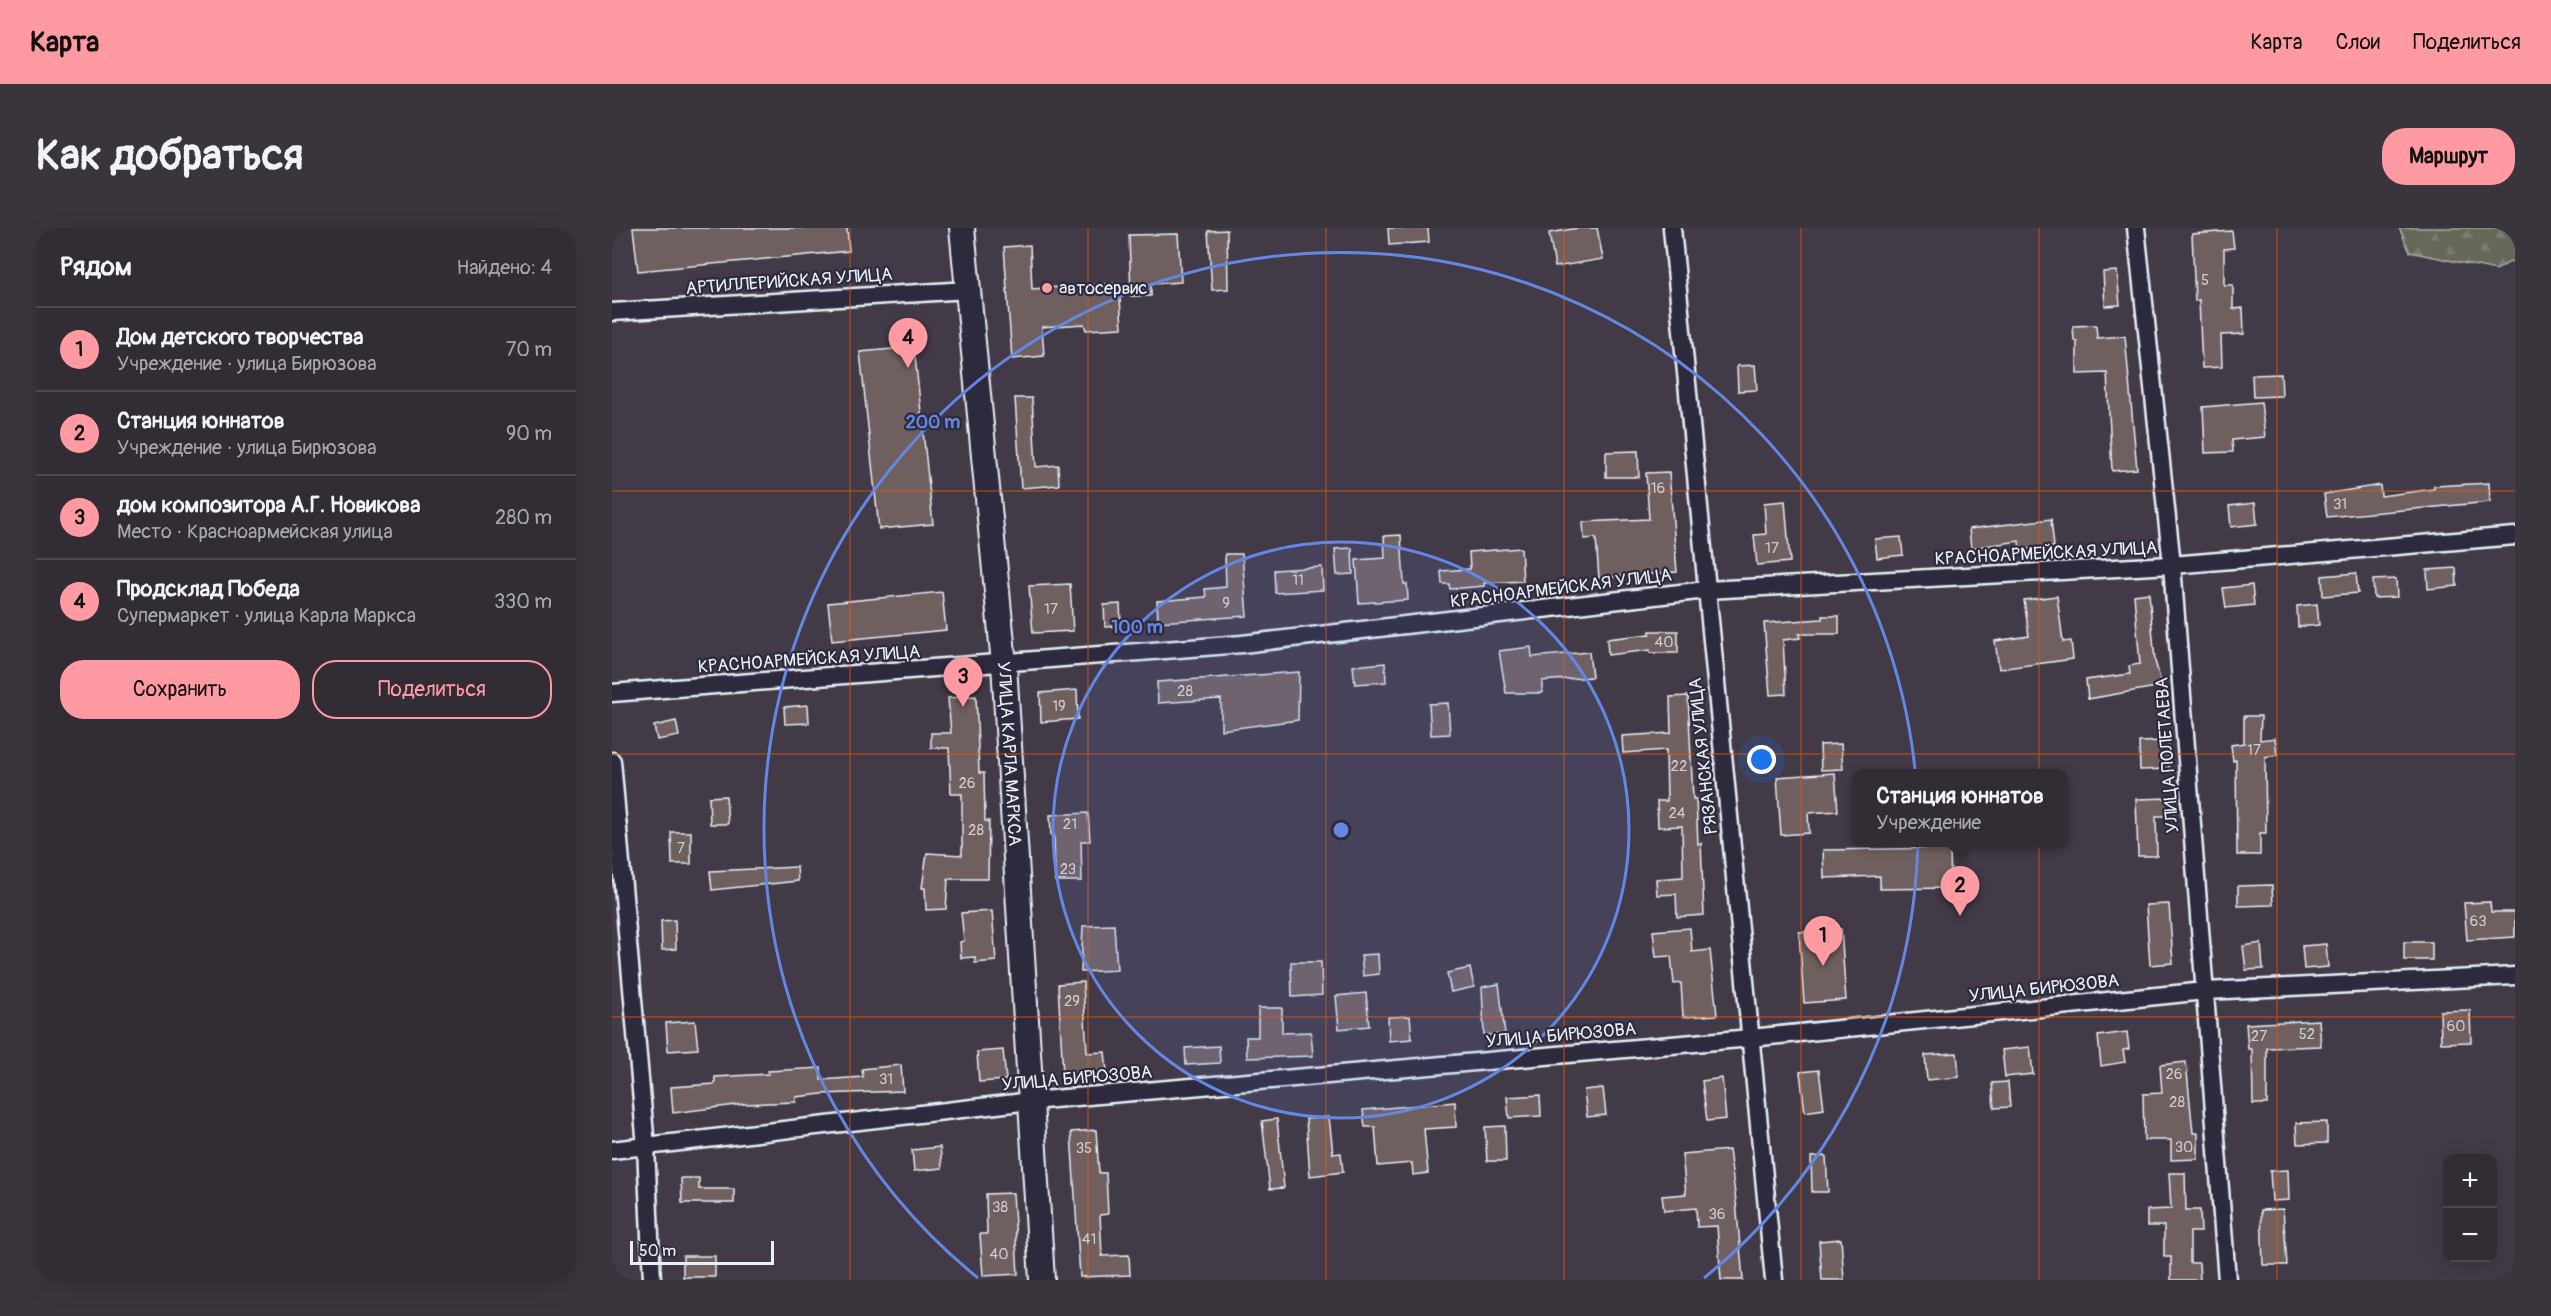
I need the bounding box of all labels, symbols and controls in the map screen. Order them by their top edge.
text: Карта [30,25,99,60]
text: Карта [2250,29,2302,56]
text: Слои [2335,29,2380,56]
text: Поделиться [2413,29,2521,56]
button: Маршрут [2382,128,2515,185]
text: Как добраться [36,130,303,182]
text: Рядом [60,251,132,283]
text: Найдено: 4 [457,255,552,280]
street label: АРТИЛЛЕРИЙСКАЯ УЛИЦА [685,263,894,300]
house number: 5 [2201,271,2209,290]
place label: автосервис [1059,277,1147,300]
marker: автосервис [1040,281,1054,295]
pin: 4 [888,318,928,368]
text: Дом детского творчества [117,323,364,351]
text: 1 [76,337,83,362]
text: 70 m [506,337,552,362]
text: Учреждение · улица Бирюзова [117,351,377,376]
text: Станция юннатов [117,407,285,435]
text: 200 m [906,411,960,434]
text: 2 [74,421,85,446]
text: 90 m [506,421,552,446]
text: Учреждение · улица Бирюзова [117,435,377,460]
house number: 16 [1651,479,1665,498]
text: дом композитора А.Г. Новикова [117,491,420,519]
house number: 31 [2333,495,2347,514]
text: 3 [74,505,85,530]
text: 280 m [495,505,552,530]
text: Место · Красноармейская улица [117,519,393,544]
street label: КРАСНОАРМЕЙСКАЯ УЛИЦА [1934,536,2158,571]
house number: 17 [1765,539,1779,558]
street label: КРАСНОАРМЕЙСКАЯ УЛИЦА [1449,563,1673,613]
house number: 11 [1292,571,1304,590]
text: Продсклад Победа [117,575,300,603]
text: 4 [74,589,85,614]
text: 330 m [494,589,552,614]
house number: 9 [1222,594,1230,613]
house number: 17 [1044,600,1058,619]
text: Супермаркет · улица Карла Маркса [117,603,416,628]
text: 100 m [1111,616,1163,639]
house number: 40 [1655,633,1673,652]
street label: КРАСНОАРМЕЙСКАЯ УЛИЦА [697,640,921,679]
pin: 3 [944,658,982,707]
button: Сохранить [60,660,300,719]
button: Поделиться [312,660,552,719]
street label: УЛИЦА КАРЛА МАРКСА [992,661,1026,847]
street label: РЯЗАНСКАЯ УЛИЦА [1684,676,1723,836]
street label: УЛИЦА ПОЛЕТАЕВА [2151,676,2184,834]
house number: 28 [1177,682,1193,701]
house number: 19 [1052,697,1066,716]
house number: 17 [2247,741,2261,760]
your location [1747,745,1776,774]
house number: 22 [1671,757,1687,776]
popup [1852,769,2068,847]
house number: 26 [958,774,976,793]
text: Станция юннатов [1876,782,2044,810]
house number: 24 [1668,804,1686,823]
text: Учреждение [1876,810,1981,835]
house number: 21 [1063,815,1077,834]
centre of rings [1331,820,1351,840]
house number: 28 [968,821,984,840]
house number: 7 [677,839,685,858]
house number: 23 [1060,860,1076,879]
pin: 2 [1940,866,1980,916]
house number: 63 [2469,912,2487,931]
pin: 1 [1804,916,1842,966]
street label: УЛИЦА БИРЮЗОВА [1968,969,2121,1008]
house number: 29 [1064,992,1080,1011]
street label: УЛИЦА БИРЮЗОВА [1485,1017,1638,1054]
house number: 60 [2447,1017,2465,1036]
house number: 52 [2299,1025,2315,1044]
house number: 27 [2251,1027,2267,1046]
street label: УЛИЦА БИРЮЗОВА [1001,1060,1154,1097]
house number: 26 [2165,1065,2183,1084]
house number: 31 [879,1070,893,1089]
house number: 28 [2169,1093,2185,1112]
house number: 30 [2175,1138,2193,1157]
house number: 35 [1076,1139,1092,1158]
map controls [2443,1154,2497,1262]
button: + [2443,1154,2497,1208]
house number: 38 [992,1198,1008,1217]
house number: 36 [1708,1205,1726,1224]
button: − [2443,1208,2497,1262]
house number: 41 [1082,1230,1096,1249]
scale bar [630,1238,774,1266]
text: 50 m [639,1241,676,1261]
house number: 40 [990,1245,1008,1264]

